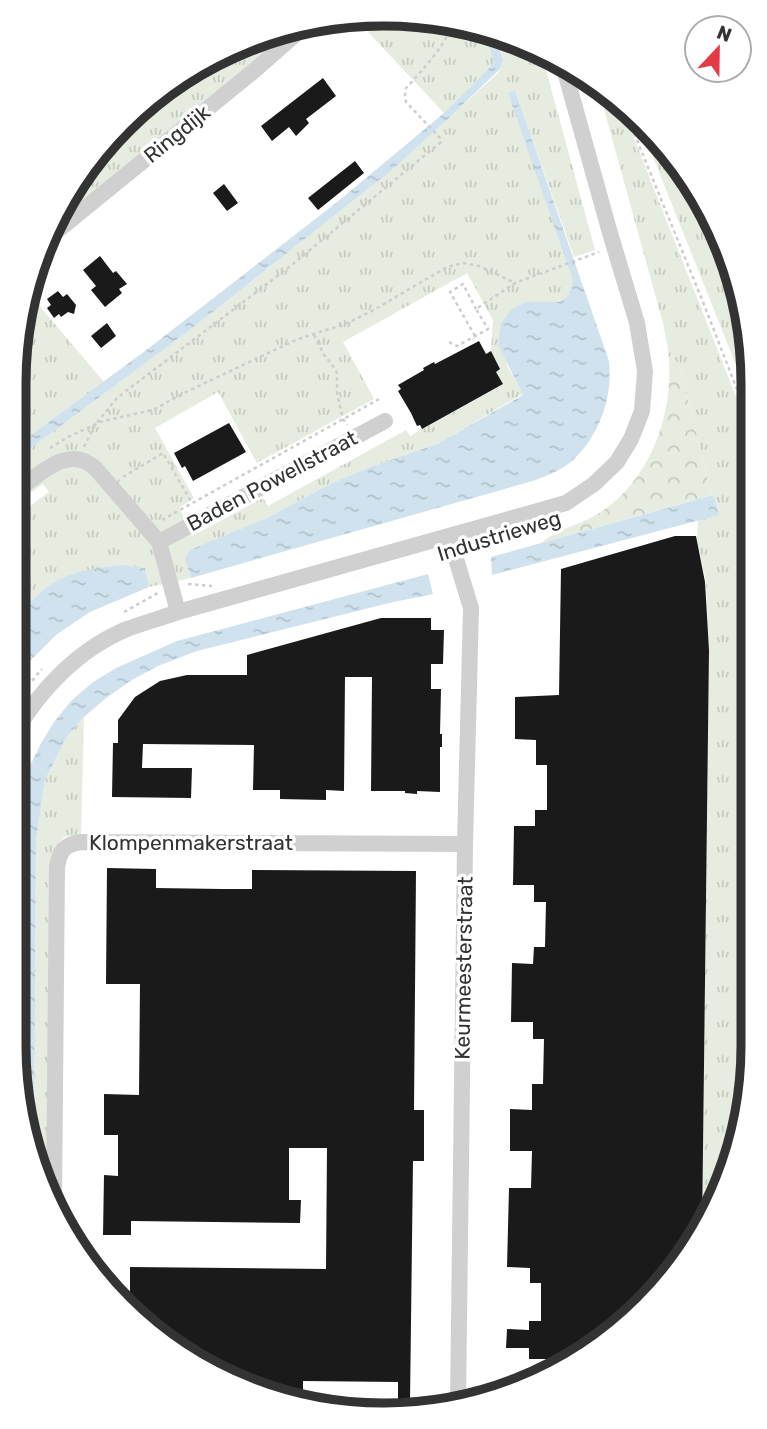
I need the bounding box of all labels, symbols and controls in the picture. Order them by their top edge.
north arrow [683,14,753,84]
text: N [714,20,735,47]
street label: Ringdijk [139,99,215,168]
street label: Baden Powellstraat [182,425,361,536]
street label: Industrieweg [434,505,564,566]
street label: Klompenmakerstraat [89,830,293,855]
street label: Keurmeesterstraat [449,876,478,1060]

